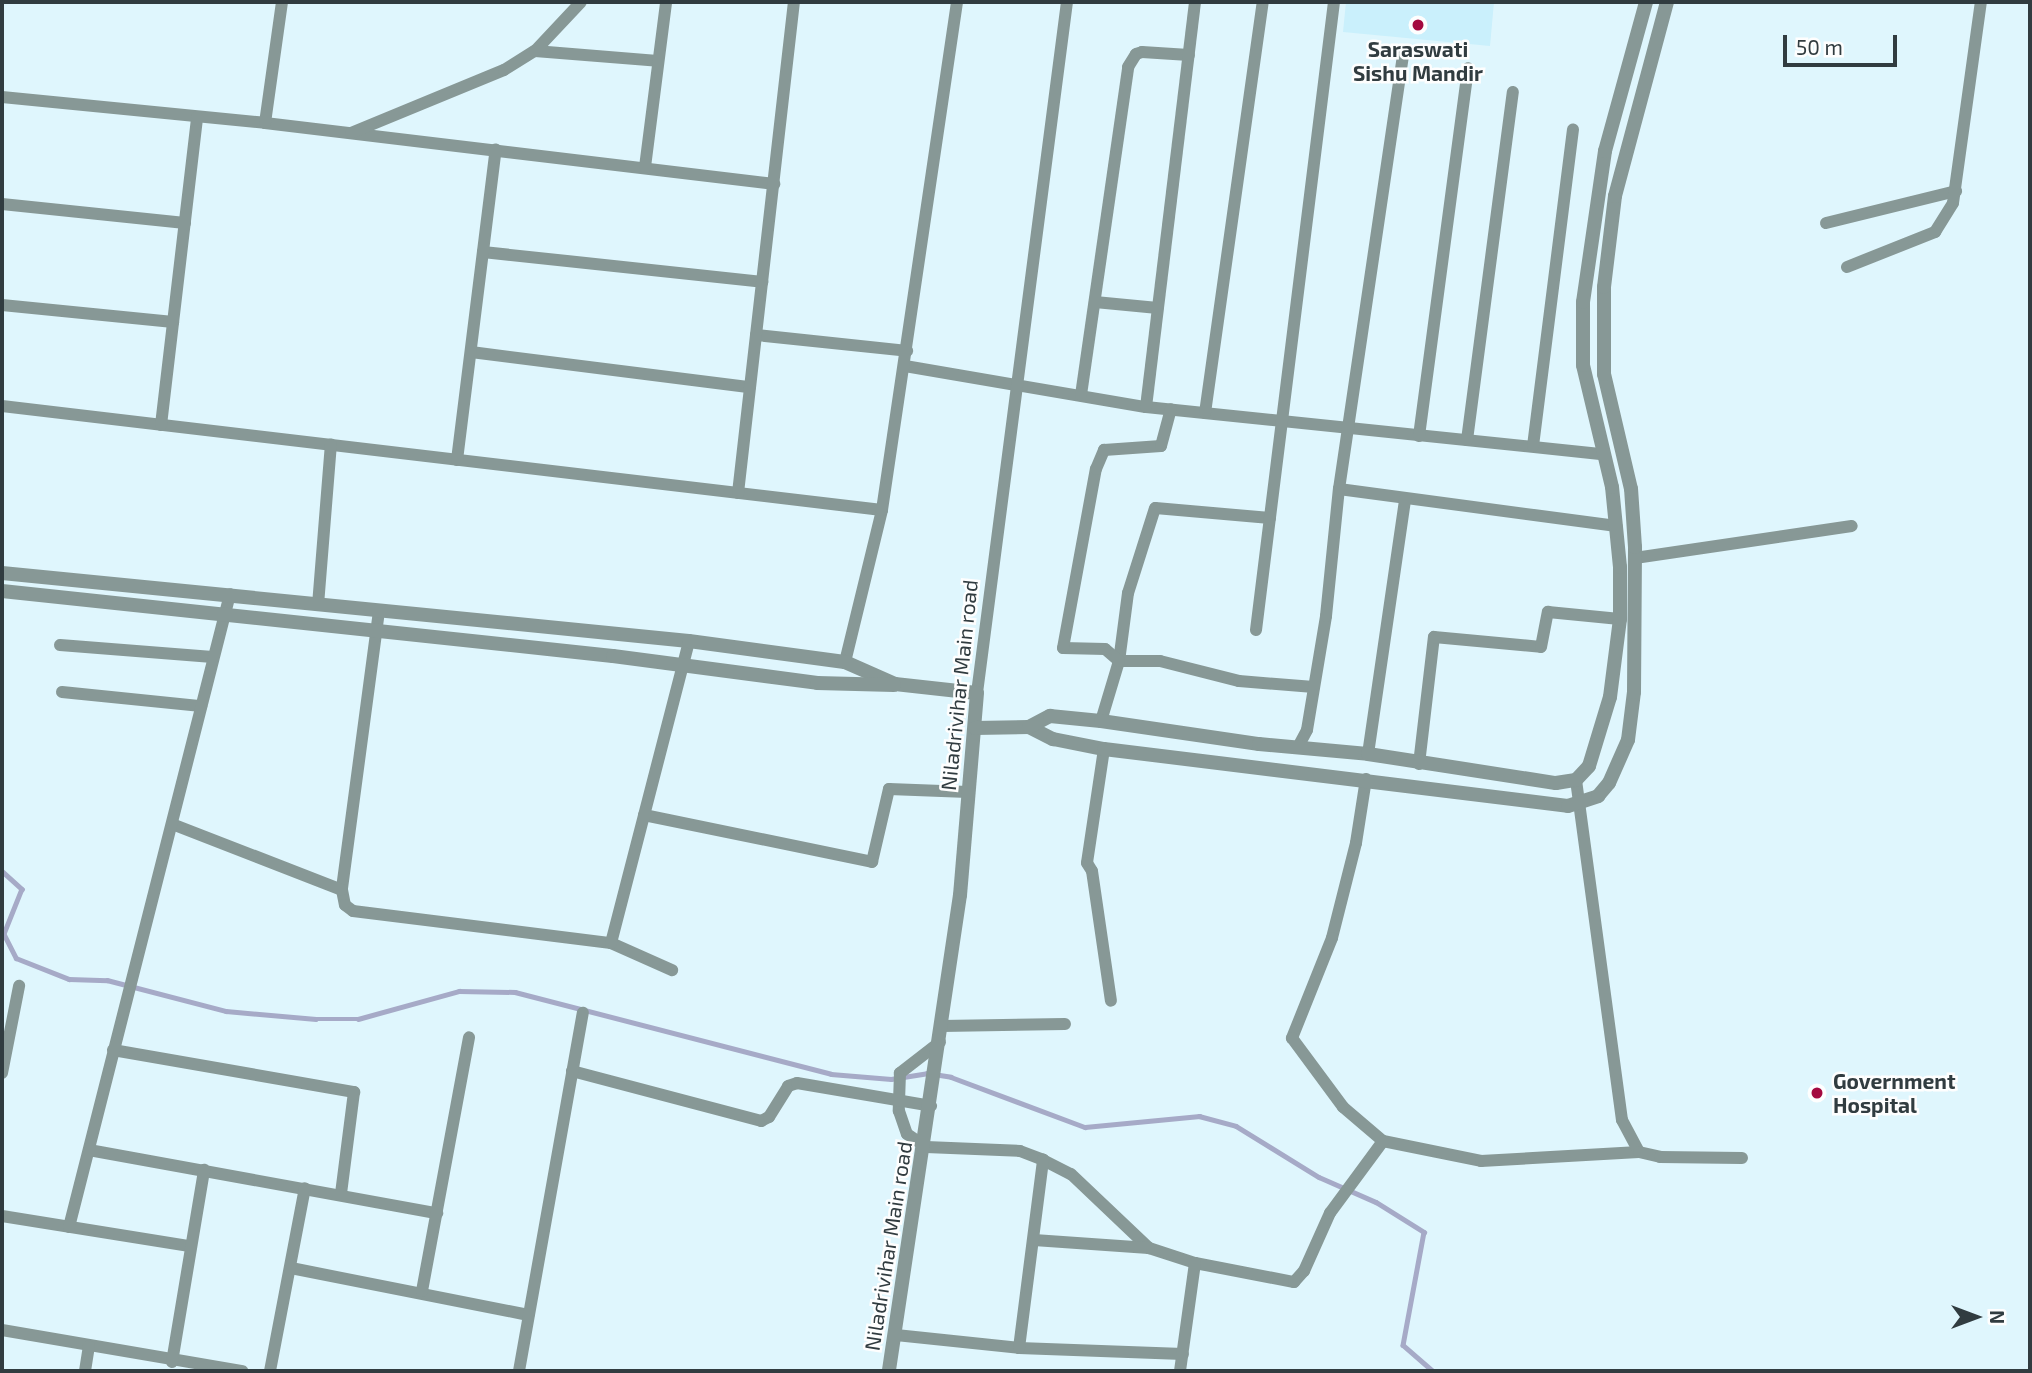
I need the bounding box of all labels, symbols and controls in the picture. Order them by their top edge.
marker: Saraswati Sishu Mandir [1410,17,1426,33]
scale bar [1787,21,1901,65]
text: 50 m [1796,34,1843,59]
place label: Saraswati Sishu Mandir [1353,36,1483,86]
street label: Niladrivihar Main road [935,578,983,792]
place label: Government Hospital [1833,1068,1956,1118]
marker: Government Hospital [1807,1083,1827,1103]
street label: Niladrivihar Main road [859,1139,917,1353]
north arrow [1941,1282,2011,1352]
text: N [1986,1310,2009,1324]

